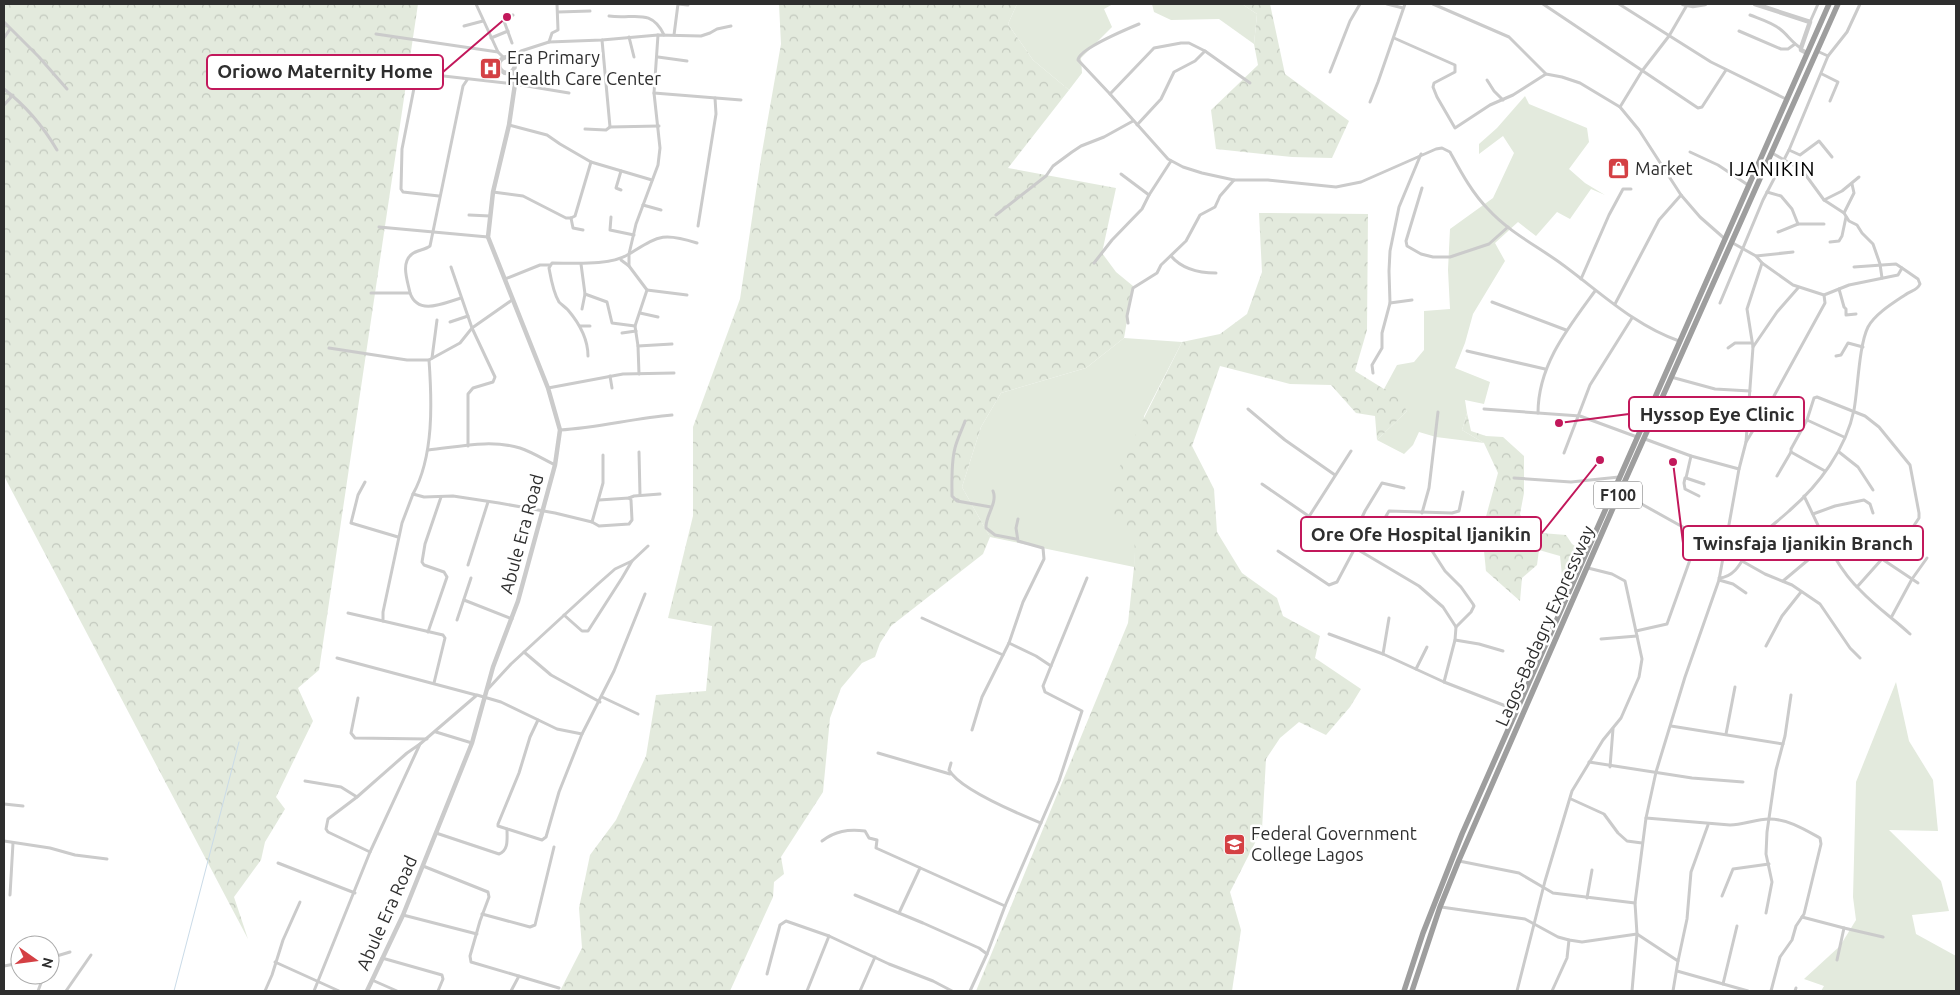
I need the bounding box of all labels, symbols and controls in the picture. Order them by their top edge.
place label: Era Primary Health Care Center [507,47,661,88]
callout: Oriowo Maternity Home [207,55,443,89]
hospital icon: Era Primary Health Care Center [479,56,503,80]
text: Oriowo Maternity Home [217,60,433,82]
shop icon: Market [1607,157,1631,181]
district label: IJANIKIN [1729,157,1815,180]
place label: Market [1635,158,1693,178]
callout: Hyssop Eye Clinic [1629,397,1804,431]
text: Hyssop Eye Clinic [1640,403,1794,425]
street label: Abule Era Road [495,472,547,596]
road number: F100 [1594,482,1642,508]
callout: Ore Ofe Hospital Ijanikin [1301,517,1541,551]
street label: Lagos-Badagry Expressway [1491,522,1598,729]
text: Ore Ofe Hospital Ijanikin [1311,523,1531,545]
callout: Twinsfaja Ijanikin Branch [1683,526,1923,560]
text: Twinsfaja Ijanikin Branch [1693,532,1913,554]
place label: Federal Government College Lagos [1251,823,1417,864]
school or university icon: Federal Government College Lagos [1223,832,1247,856]
street label: Abule Era Road [352,852,420,973]
north arrow [10,935,60,985]
text: N [39,956,57,970]

